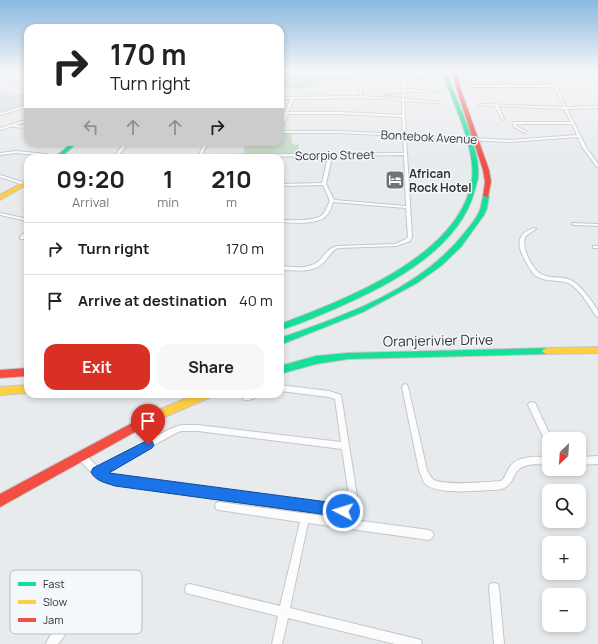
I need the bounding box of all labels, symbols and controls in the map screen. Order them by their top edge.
text: 170 m [110,35,186,73]
icon: right [44,40,96,92]
text: Turn right [110,71,191,95]
icon: left [80,116,102,138]
icon: ahead [122,116,144,138]
icon: ahead [164,116,186,138]
icon: right [206,116,228,138]
street label: Bontebok Avenue [380,126,478,148]
street label: Scorpio Street [295,146,375,164]
text: 09:20 [56,162,125,195]
text: 1 [163,162,173,195]
text: 210 [211,162,252,195]
place label: African Rock Hotel [409,165,472,196]
hotel icon: African Rock Hotel [384,169,406,191]
text: Arrival [72,193,109,211]
text: min [157,193,179,211]
text: m [226,193,237,211]
icon: right [44,238,66,260]
text: Turn right [78,238,149,259]
text: 170 m [226,238,264,259]
icon: arrive [44,290,66,312]
text: Arrive at destination [78,290,227,311]
text: 40 m [239,290,273,311]
street label: Oranjerivier Drive [383,330,493,350]
button: Exit [44,344,150,390]
button: Share [158,344,264,390]
pin [131,404,165,445]
icon: arrive [137,410,159,432]
north arrow [542,432,586,476]
map controls [542,432,586,632]
button: search [542,484,586,528]
position arrow [322,490,364,532]
button: + [542,536,586,580]
legend [10,570,142,634]
text: Fast [43,576,65,591]
button: − [542,588,586,632]
text: Slow [43,594,68,609]
text: Jam [43,612,64,627]

